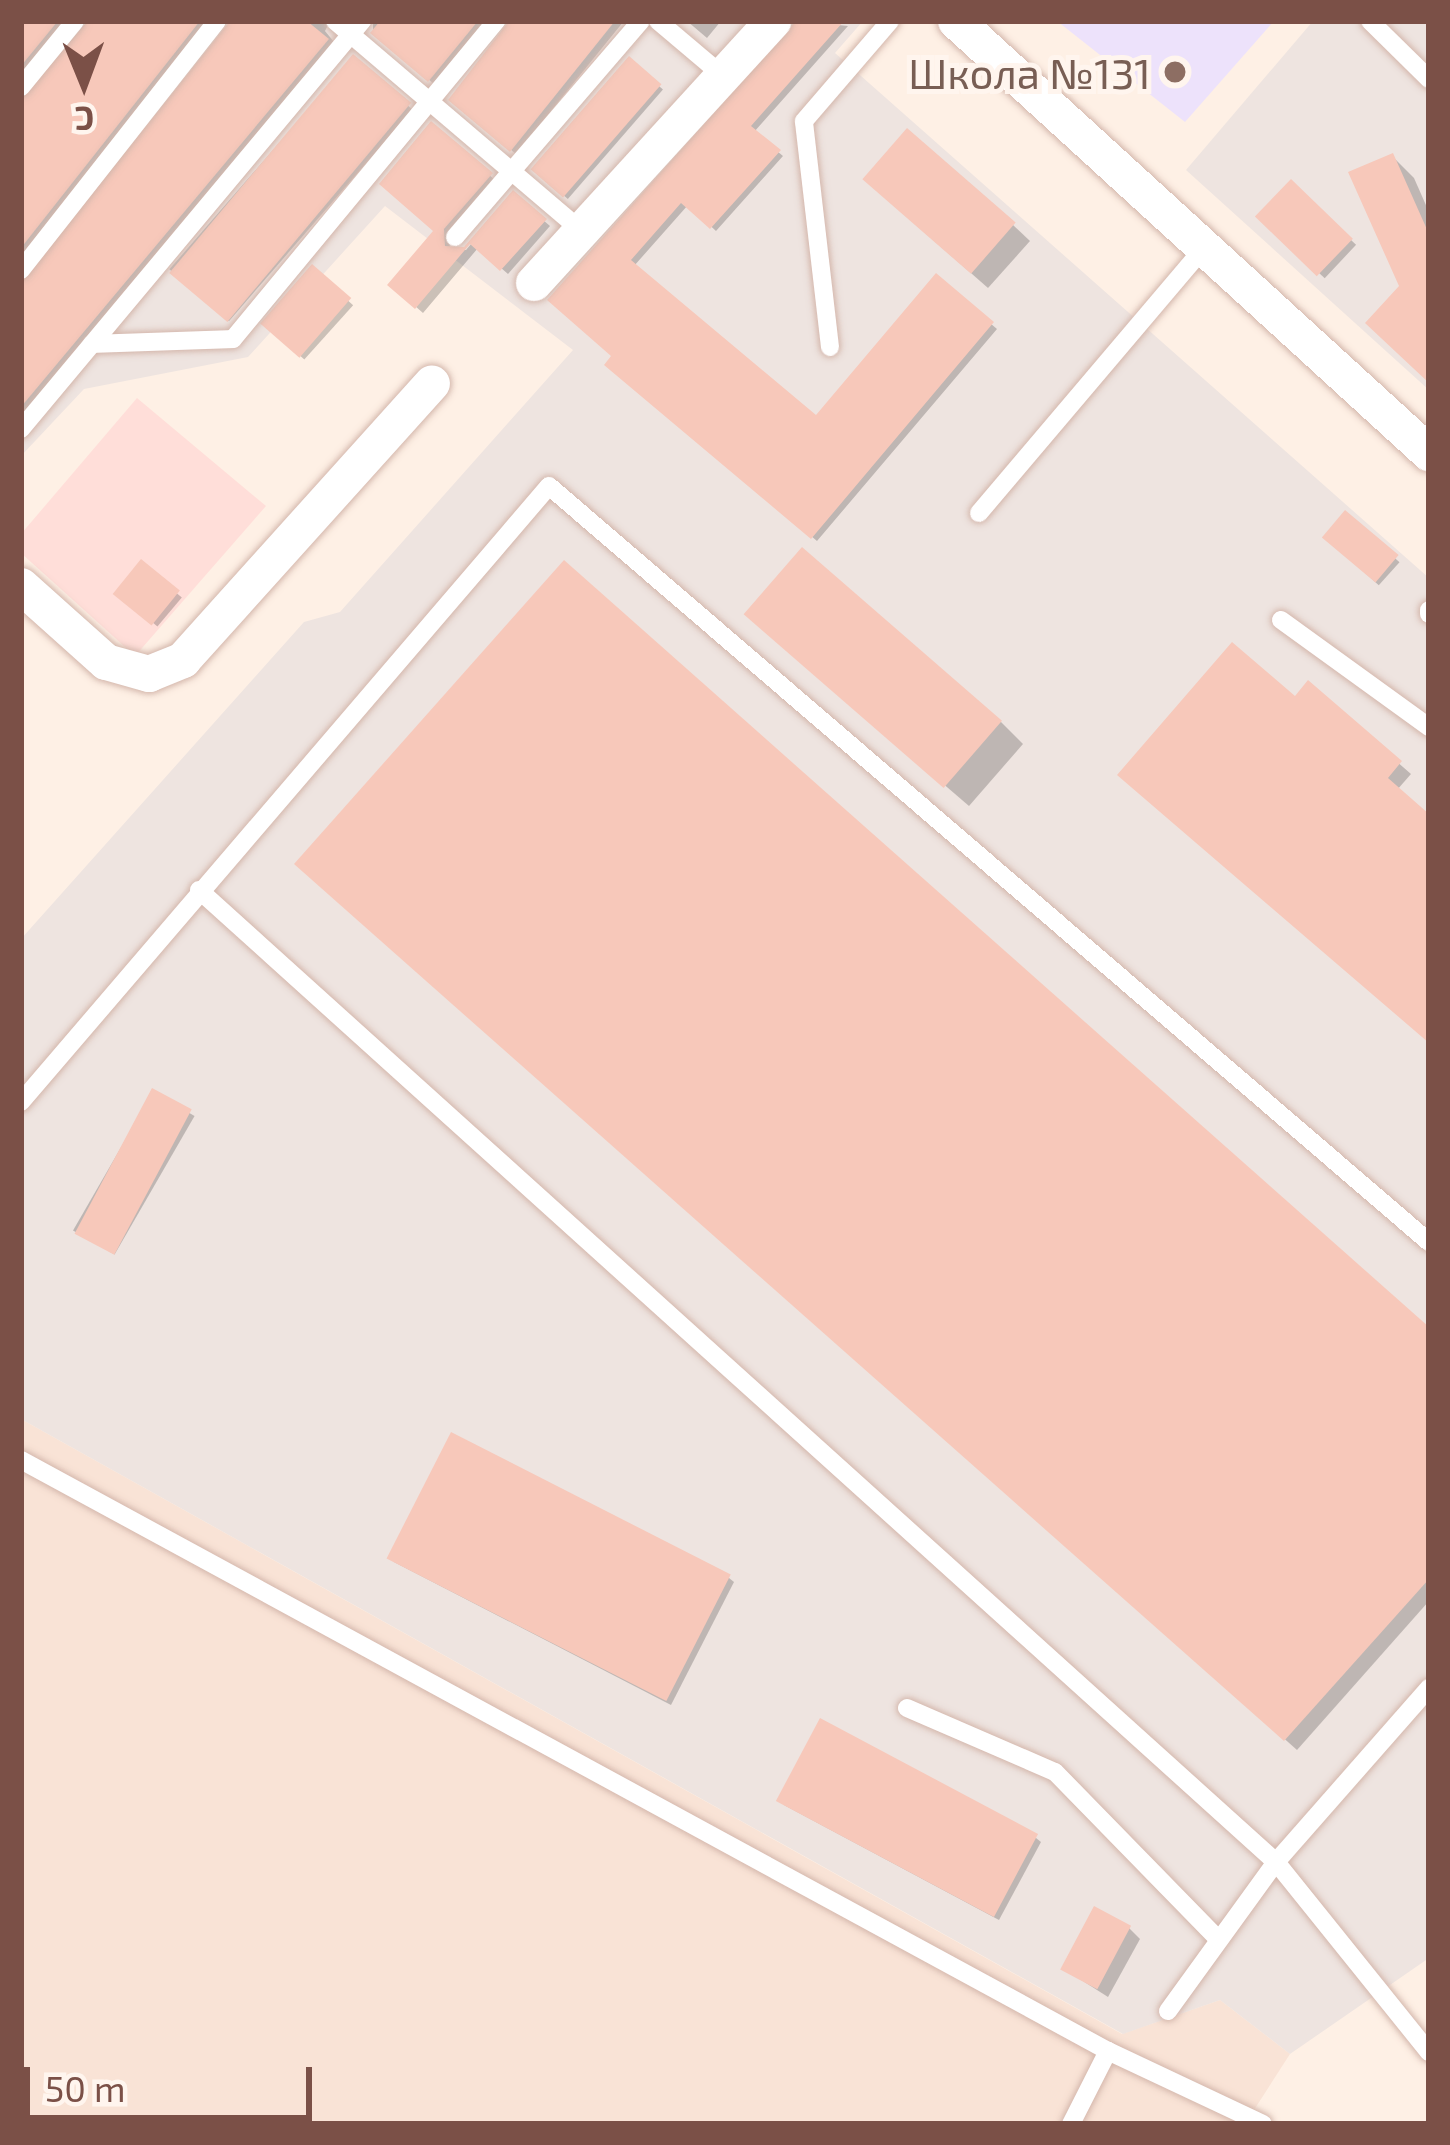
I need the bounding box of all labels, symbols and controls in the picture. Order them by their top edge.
north arrow [24,24,144,144]
place label: Школа №131 [908,47,1151,97]
marker: Школа №131 [1162,59,1188,85]
text: С [75,100,95,140]
scale bar [30,2043,318,2117]
text: 50 m [45,2066,126,2109]

